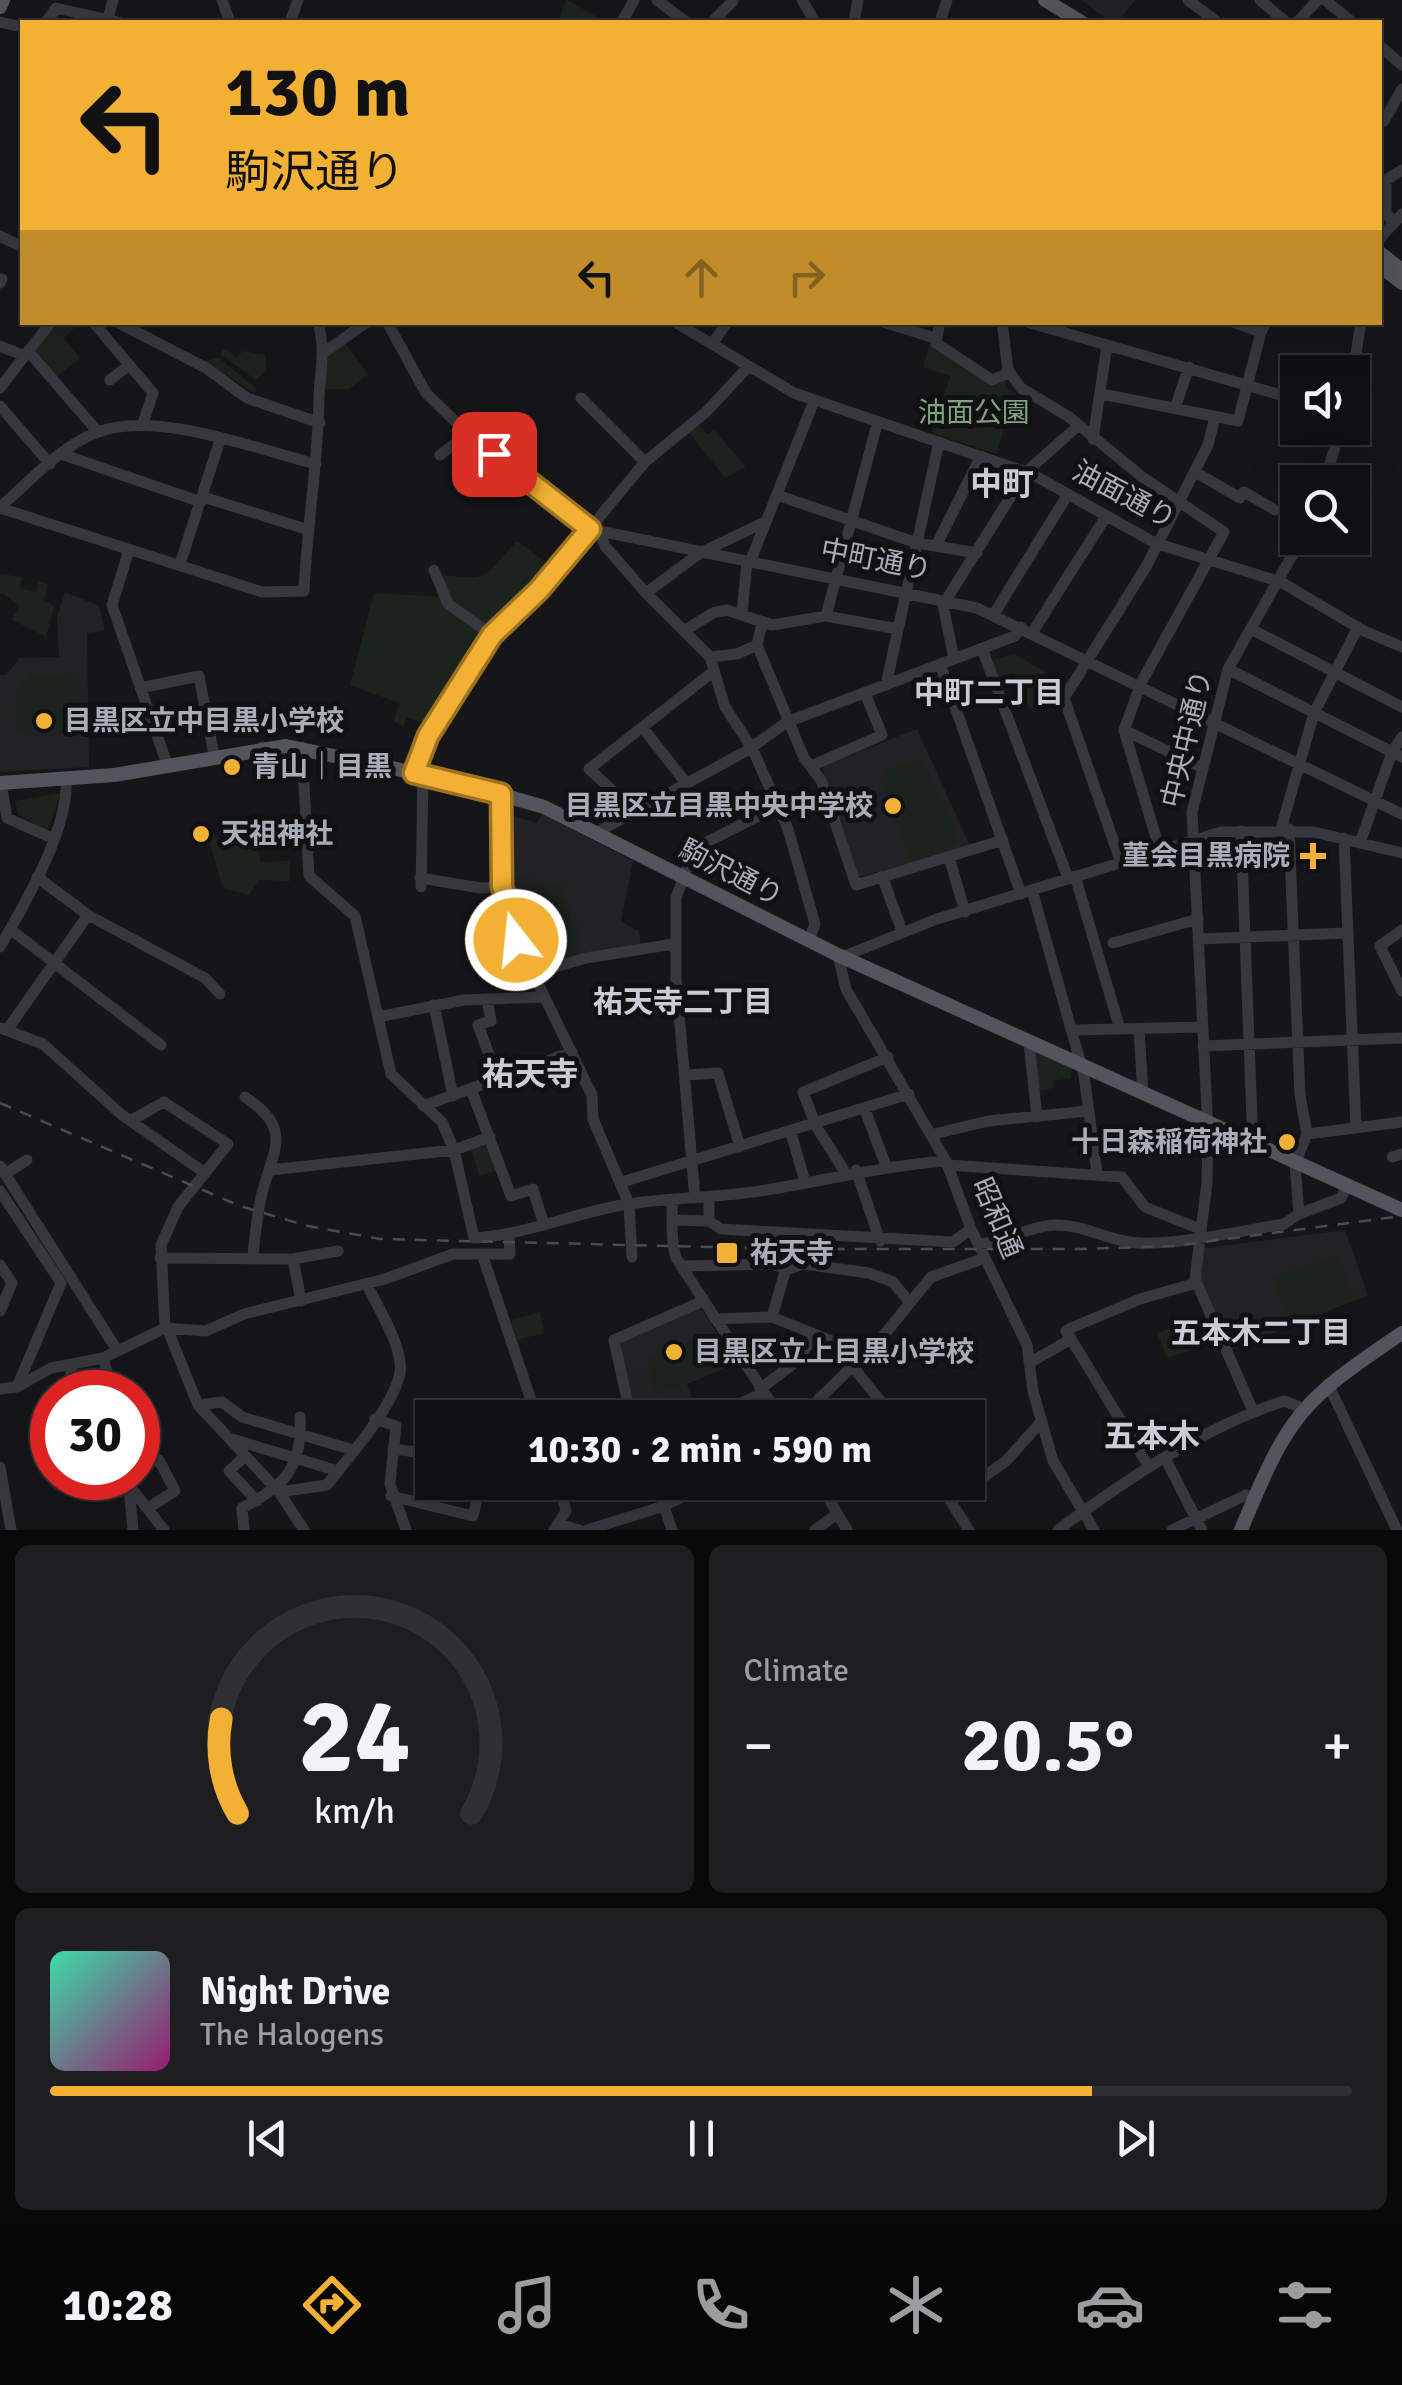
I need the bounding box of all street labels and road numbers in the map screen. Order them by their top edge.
street label: 油面通り [1067,454,1181,536]
street label: 中町通り [818,533,934,587]
street label: 中央中通り [1155,667,1219,811]
street label: 駒沢通り [673,832,789,914]
street label: 昭和通 [965,1173,1029,1263]

